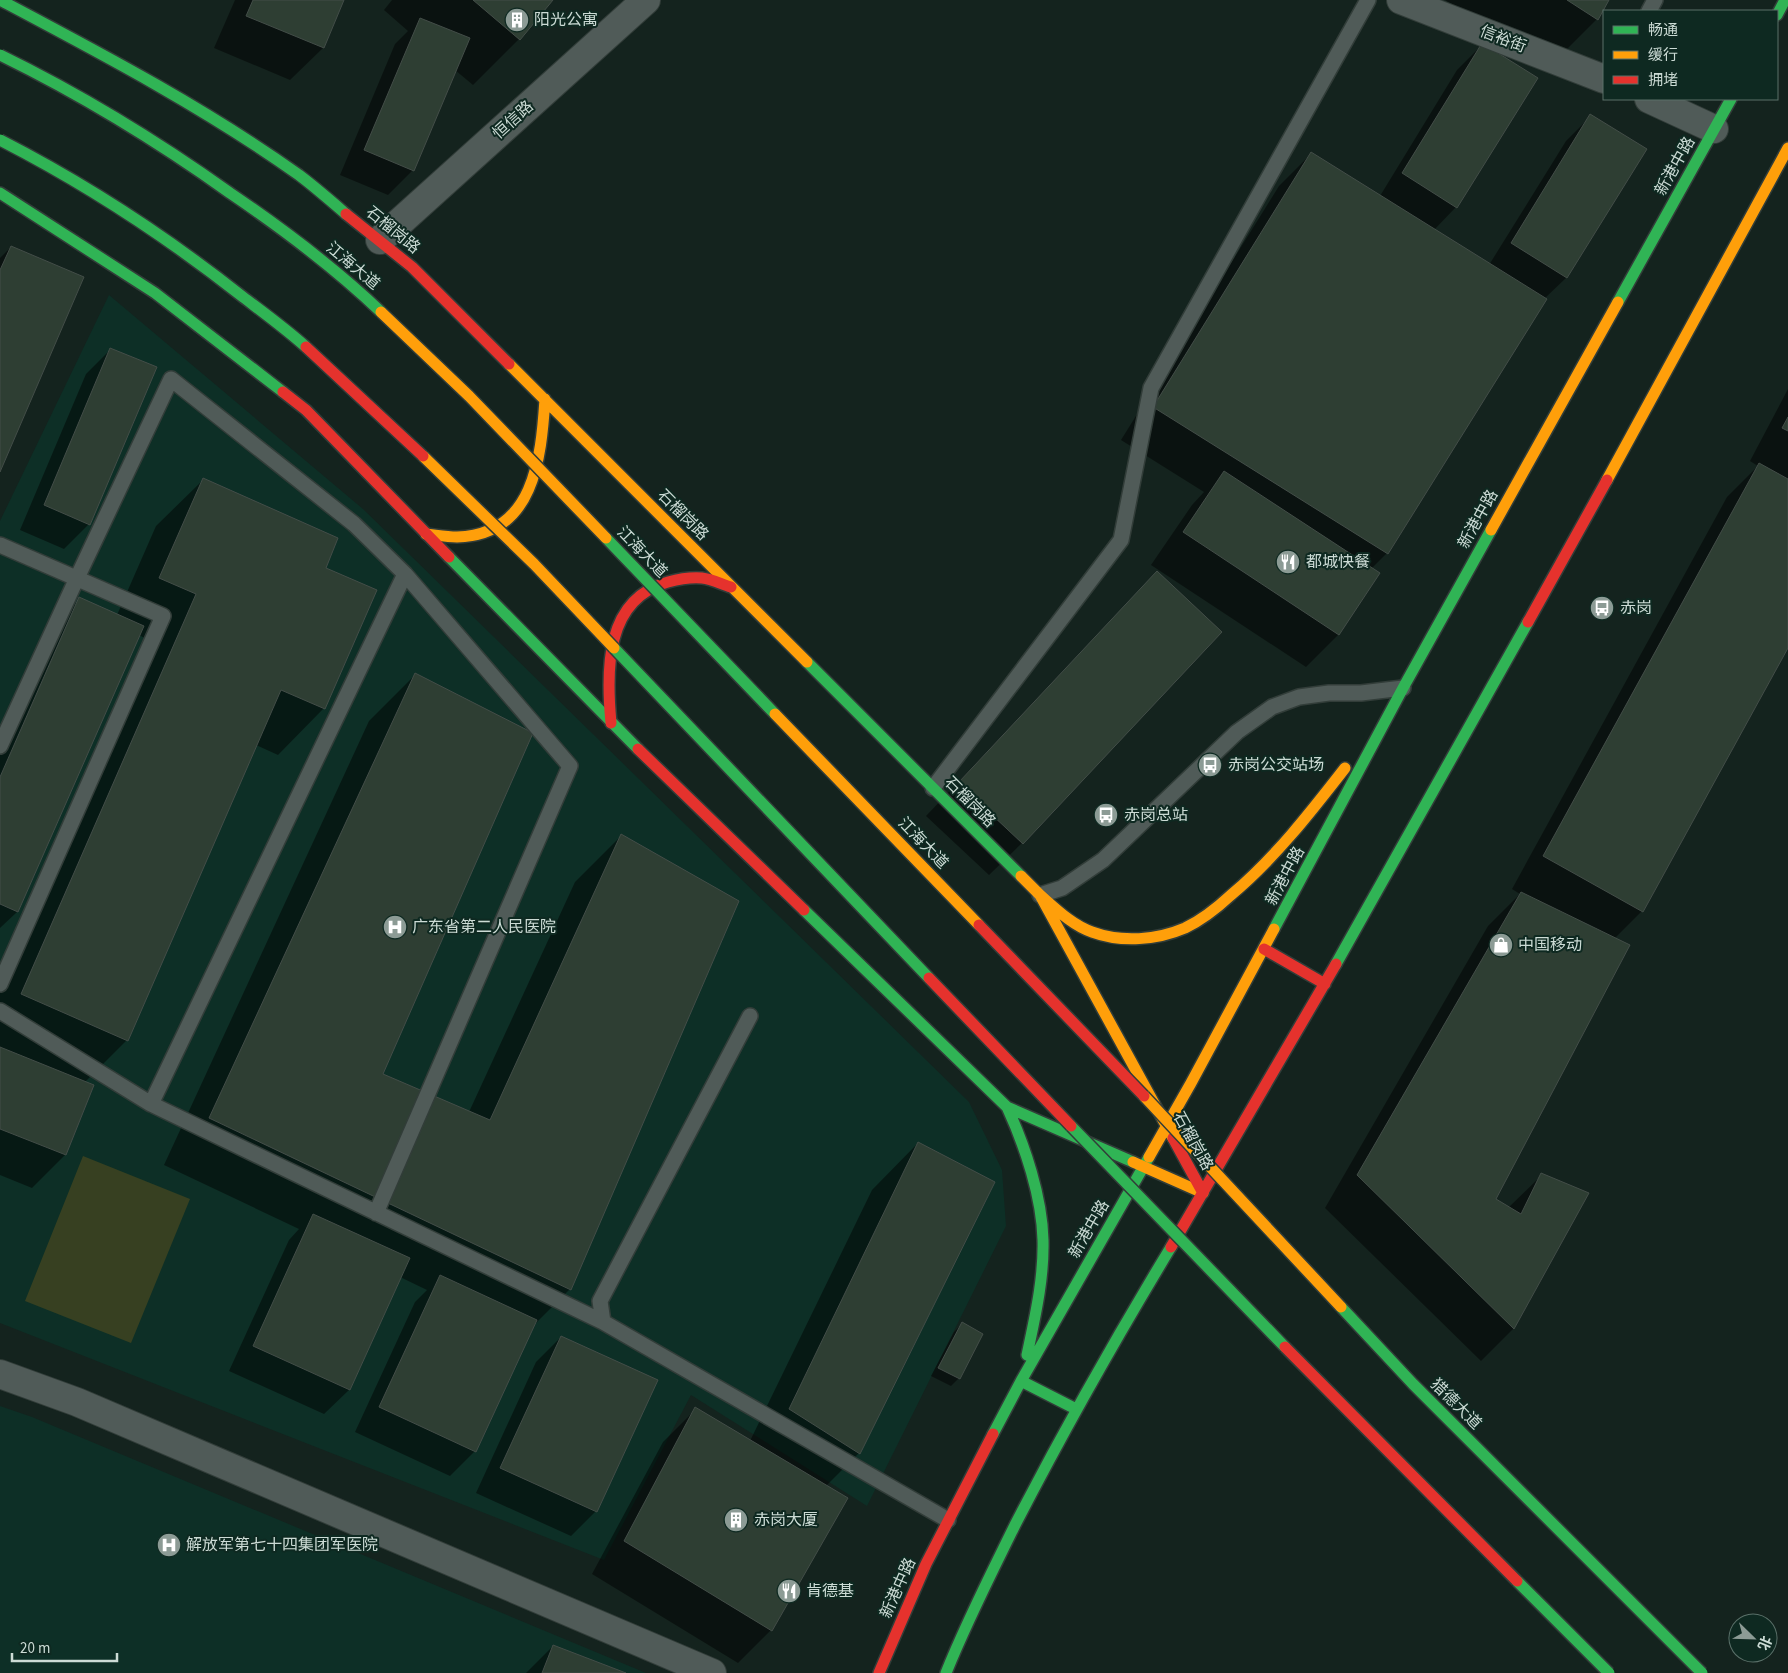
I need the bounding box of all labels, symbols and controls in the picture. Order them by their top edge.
building icon: 阳光公寓 [504,7,530,33]
place label: 阳光公寓 [534,9,598,31]
legend [1603,10,1778,100]
street label: 信裕街 [1477,20,1529,58]
text: 畅通 [1648,20,1678,41]
text: 缓行 [1648,45,1678,66]
text: 拥堵 [1648,70,1678,91]
street label: 恒信路 [488,96,538,144]
street label: 新港中路 [1650,133,1700,199]
street label: 石榴岗路 [361,201,425,259]
street label: 江海大道 [321,237,385,295]
street label: 石榴岗路 [653,485,713,545]
street label: 新港中路 [1453,486,1503,552]
street label: 江海大道 [612,521,672,583]
restaurant icon: 都城快餐 [1275,549,1301,575]
place label: 都城快餐 [1306,551,1370,573]
bus stop icon: 赤岗 [1589,595,1615,621]
place label: 赤岗 [1620,597,1652,619]
bus stop icon: 赤岗公交站场 [1197,752,1223,778]
place label: 赤岗公交站场 [1228,754,1324,776]
street label: 石榴岗路 [940,772,1000,832]
bus stop icon: 赤岗总站 [1093,802,1119,828]
place label: 赤岗总站 [1124,804,1188,826]
street label: 江海大道 [893,812,953,874]
street label: 新港中路 [1260,843,1310,909]
hospital icon: 广东省第二人民医院 [382,914,408,940]
place label: 广东省第二人民医院 [412,916,556,938]
shop icon: 中国移动 [1488,932,1514,958]
place label: 中国移动 [1518,934,1582,956]
street label: 石榴岗路 [1168,1108,1218,1174]
street label: 新港中路 [1063,1196,1115,1262]
street label: 猎德大道 [1426,1374,1486,1434]
building icon: 赤岗大厦 [723,1507,749,1533]
place label: 赤岗大厦 [754,1509,818,1531]
hospital icon: 解放军第七十四集团军医院 [156,1532,182,1558]
place label: 解放军第七十四集团军医院 [186,1534,378,1556]
street label: 新港中路 [875,1554,921,1622]
restaurant icon: 肯德基 [776,1578,802,1604]
place label: 肯德基 [806,1580,854,1602]
north arrow [1728,1613,1778,1663]
scale bar [12,1630,118,1662]
text: 北 [1752,1632,1776,1653]
text: 20 m [20,1638,50,1659]

